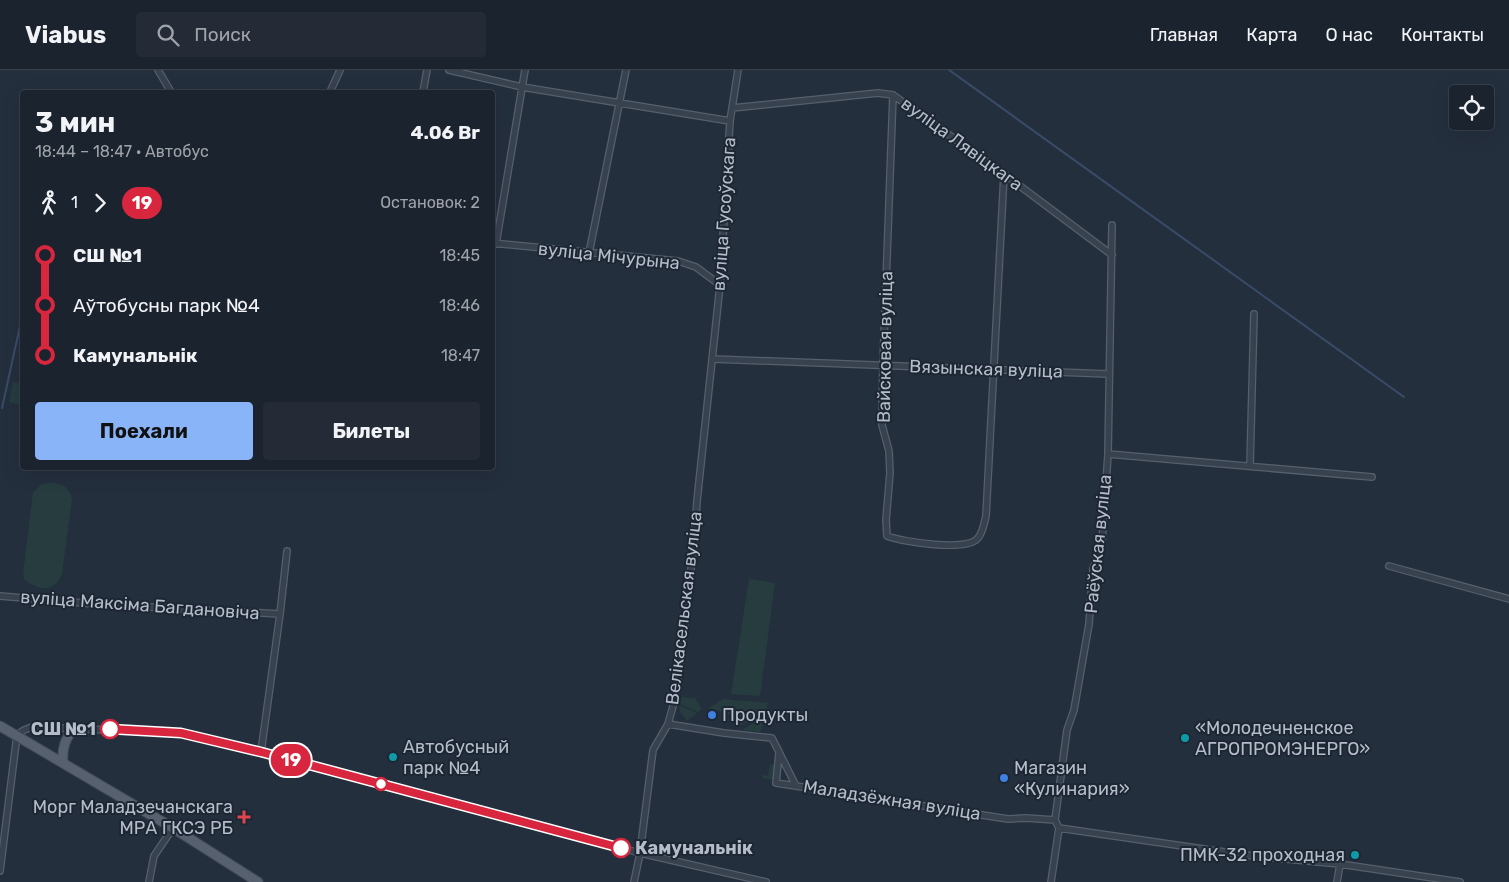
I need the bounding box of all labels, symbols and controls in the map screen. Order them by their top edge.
search box [136,12,486,57]
text: Viabus [25,21,106,49]
icon: search [154,21,182,49]
text: Поиск [194,23,251,46]
text: Главная [1150,24,1218,46]
text: Карта [1246,24,1298,46]
text: О нас [1326,24,1373,46]
text: Контакты [1401,24,1484,46]
map controls [1449,85,1494,130]
button: locate [1449,85,1494,130]
street label: вуліца Лявіцкага [897,92,1027,196]
text: 3 мин [35,106,115,139]
text: 4.06 Br [411,121,480,144]
street label: вуліца Гусоўскага [708,137,740,291]
text: 18:44 – 18:47 · Автобус [35,142,209,161]
icon: walk [35,189,63,217]
icon: forward [86,189,114,217]
text: 19 [132,192,152,214]
text: 1 [71,193,78,212]
text: Остановок: 2 [380,193,480,212]
street label: вуліца Мічурына [537,238,681,274]
text: СШ №1 [73,244,142,267]
text: 18:45 [439,246,480,265]
street label: Вайсковая вуліца [873,271,897,423]
text: Аўтобусны парк №4 [73,294,260,317]
text: 18:46 [439,296,480,315]
text: Камунальнік [73,344,197,367]
text: 18:47 [441,346,480,365]
street label: Вязынская вуліца [909,355,1063,383]
button: Поехали [35,402,253,460]
button: Билеты [263,402,480,460]
street label: Раёўская вуліца [1080,473,1116,615]
street label: Велікасельская вуліца [661,510,707,706]
street label: вуліца Максіма Багдановіча [20,586,260,624]
place label: Продукты [722,704,808,726]
marker: Продукты [706,709,718,721]
place label: «Молодечненское АГРОПРОМЭНЕРГО» [1195,717,1370,760]
place label: СШ №1 [31,718,96,740]
marker: СШ №1 [100,719,120,739]
marker: «Молодечненское АГРОПРОМЭНЕРГО» [1179,732,1191,744]
place label: Автобусный парк №4 [403,736,509,779]
line badge: 19 [268,744,314,776]
text: 19 [281,749,301,771]
marker: Автобусный парк №4 [387,751,399,763]
place label: Магазин «Кулинария» [1014,757,1130,800]
marker: Магазин «Кулинария» [998,772,1010,784]
street label: Маладзёжная вуліца [802,775,982,825]
unlabelled marker [374,777,388,791]
place label: Морг Маладзечанскага МРА ГКСЭ РБ [33,796,233,839]
marker: Морг Маладзечанскага МРА ГКСЭ РБ [237,810,251,824]
place label: Камунальнік [635,837,753,859]
marker: Камунальнік [611,838,631,858]
place label: ПМК-32 проходная [1180,844,1345,866]
marker: ПМК-32 проходная [1349,849,1361,861]

